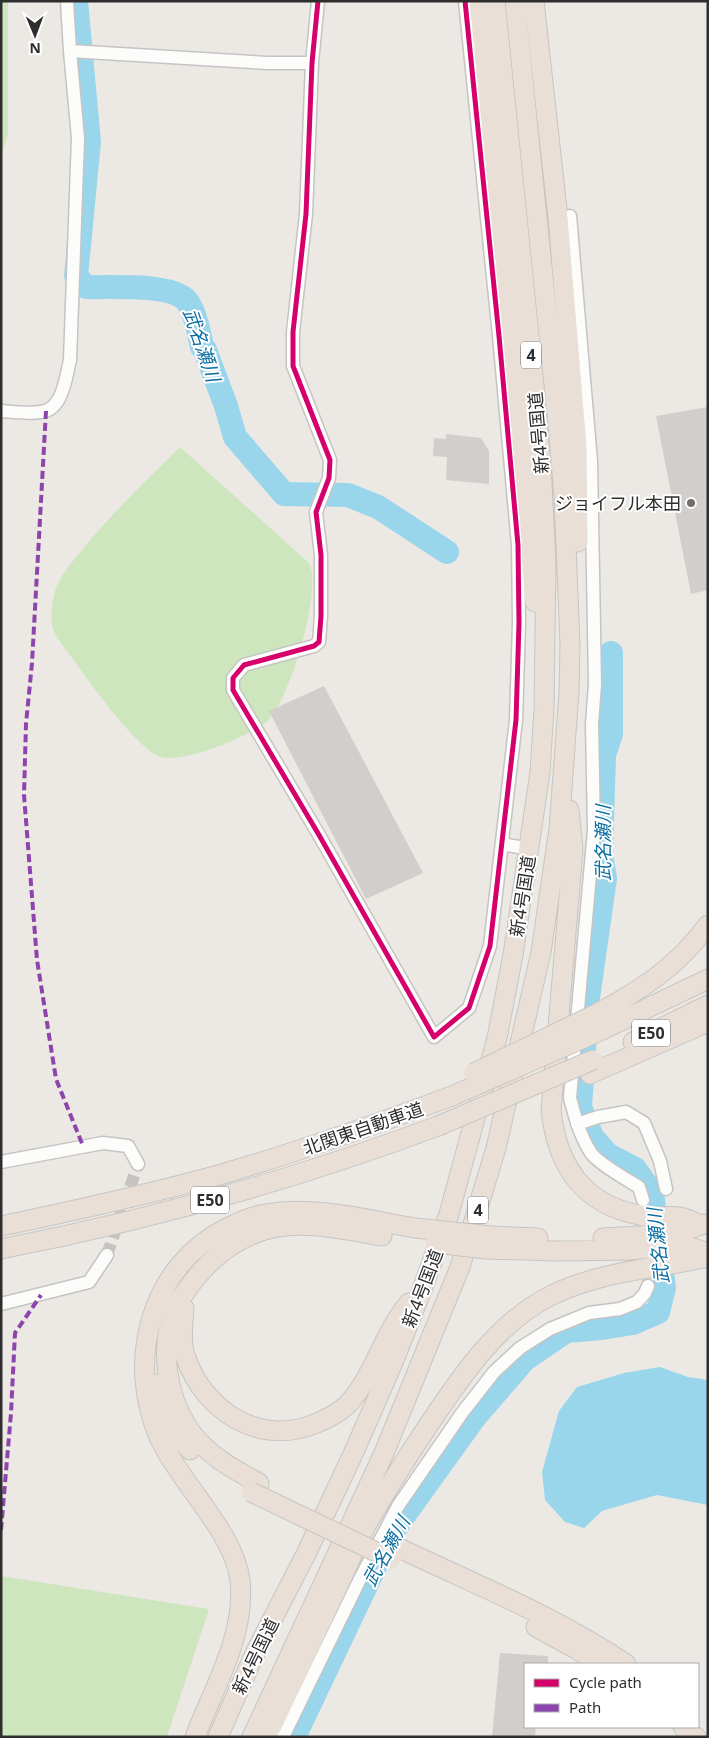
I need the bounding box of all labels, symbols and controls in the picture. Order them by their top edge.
north arrow [10,10,60,60]
text: N [29,39,41,58]
water label: 武名瀬川 [177,305,227,387]
road number: 4 [521,342,541,368]
street label: 新4号国道 [522,391,554,475]
place label: ジョイフル本田 [555,491,681,515]
marker: ジョイフル本田 [685,497,697,509]
water label: 武名瀬川 [590,803,616,881]
street label: 新4号国道 [504,853,540,939]
road number: E50 [632,1020,670,1046]
street label: 北関東自動車道 [300,1096,426,1160]
road number: E50 [191,1186,229,1214]
road number: 4 [468,1196,488,1224]
water label: 武名瀬川 [641,1205,675,1285]
street label: 新4号国道 [396,1245,448,1331]
water label: 武名瀬川 [356,1510,417,1591]
street label: 新4号国道 [226,1614,284,1698]
legend [524,1663,699,1728]
text: Cycle path [569,1672,642,1692]
text: Path [569,1697,601,1717]

